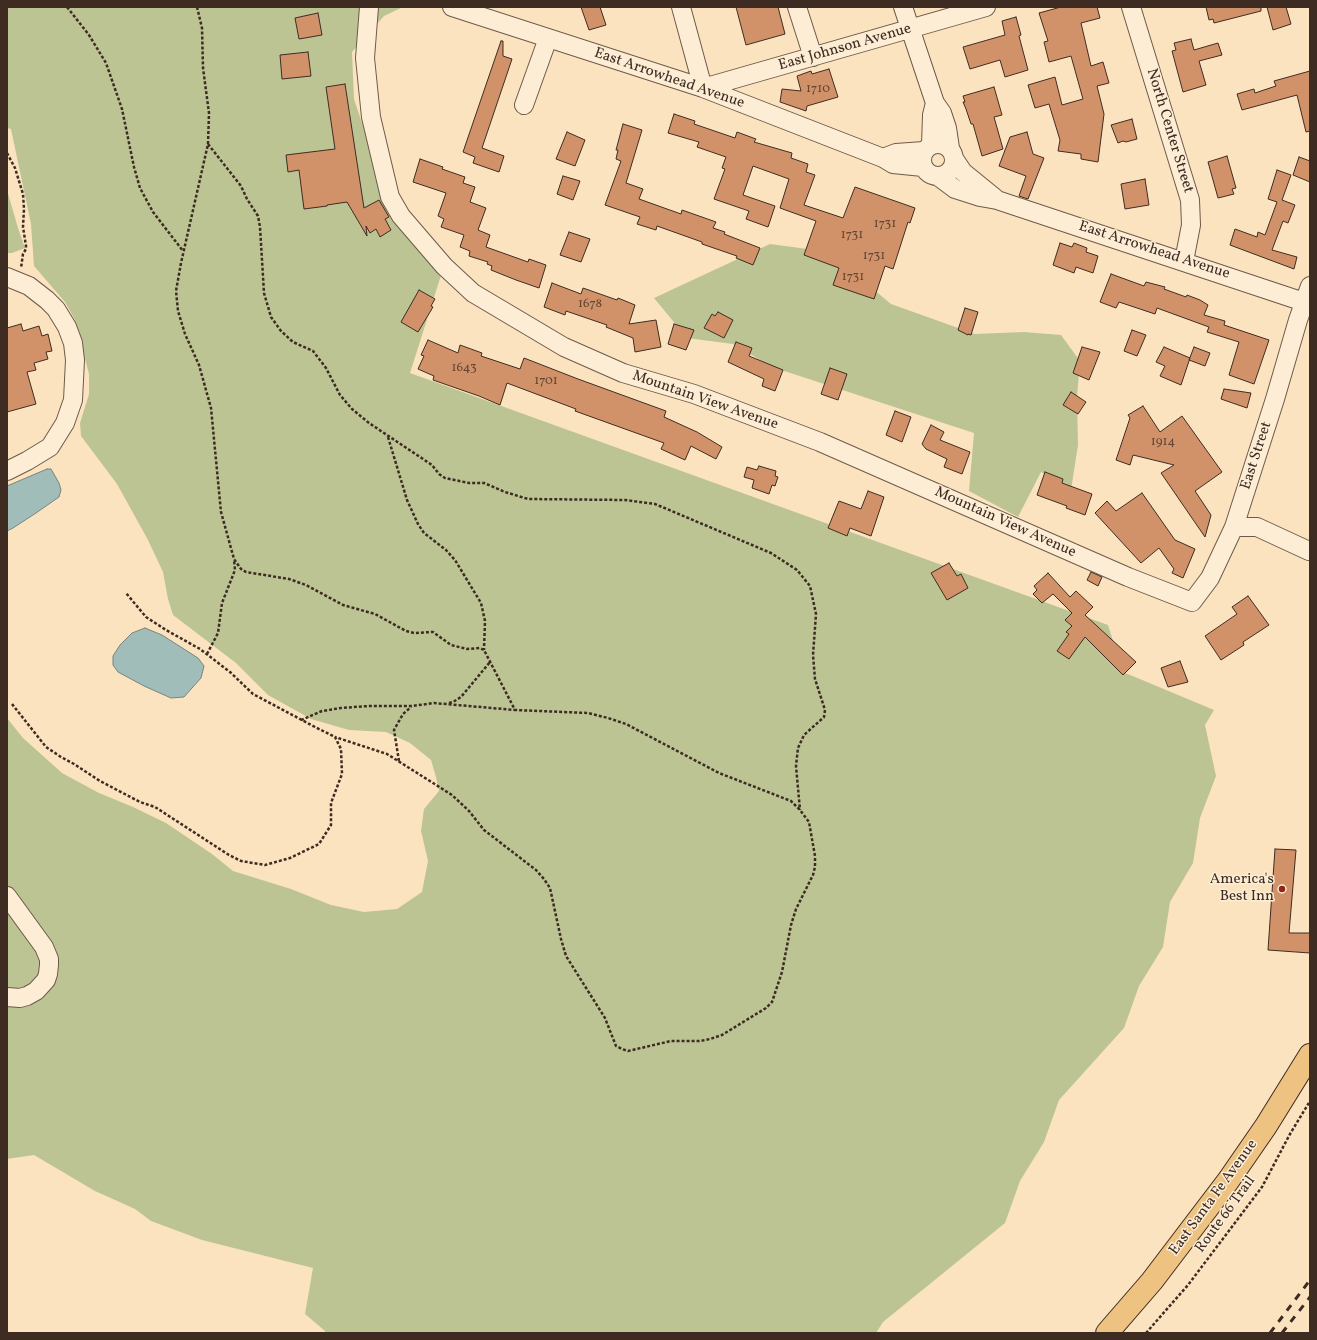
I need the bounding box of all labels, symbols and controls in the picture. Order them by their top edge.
street label: East Johnson Avenue [777,20,913,76]
street label: East Arrowhead Avenue [591,45,747,113]
street label: North Center Street [1141,67,1197,195]
house number: 1710 [806,82,830,98]
house number: 1731 [874,217,896,233]
street label: East Arrowhead Avenue [1076,218,1232,284]
house number: 1731 [841,228,863,244]
house number: 1731 [863,249,885,265]
house number: 1731 [842,270,864,286]
house number: 1678 [578,297,602,313]
house number: 1643 [451,361,477,377]
street label: Mountain View Avenue [630,368,780,434]
house number: 1701 [534,374,558,390]
street label: East Street [1238,420,1276,492]
house number: 1914 [1151,435,1175,451]
street label: Mountain View Avenue [931,484,1079,562]
place label: America's Best Inn [1210,871,1274,906]
marker: America's Best Inn [1277,884,1287,894]
street label: East Santa Fe Avenue [1166,1137,1262,1259]
street label: Route 66 Trail [1192,1173,1260,1257]

